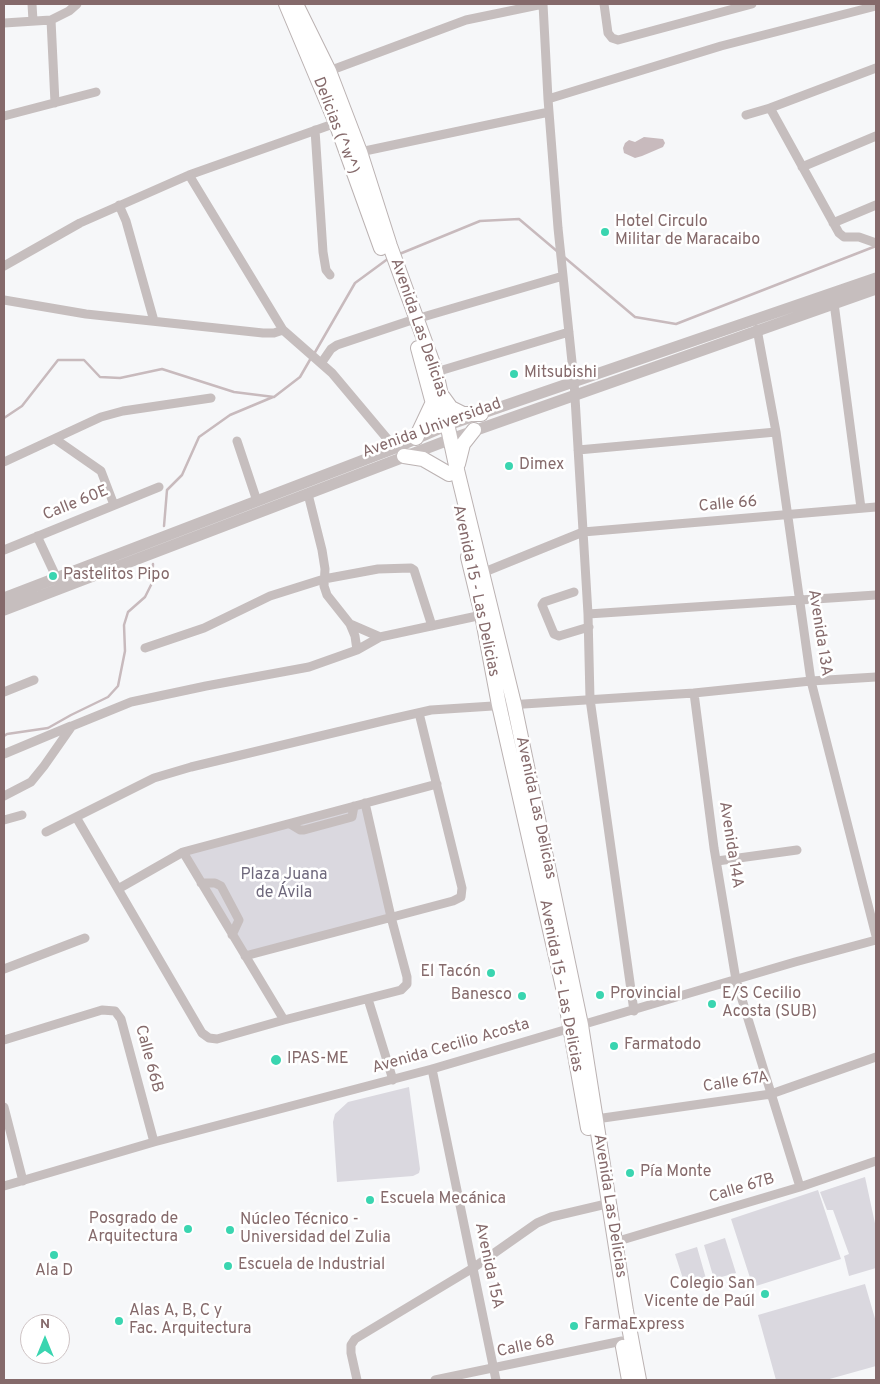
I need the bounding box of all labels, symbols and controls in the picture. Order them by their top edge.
street label: Delicias (^w^) [308,75,362,177]
place label: Hotel Circulo Militar de Maracaibo [615,213,760,251]
marker: Hotel Circulo Militar de Maracaibo [599,226,611,238]
street label: Avenida Las Delicias [385,256,451,400]
place label: Mitsubishi [524,364,597,384]
marker: Mitsubishi [508,368,520,380]
street label: Avenida Universidad [360,395,504,463]
place label: Dimex [519,456,564,476]
marker: Dimex [503,460,515,472]
street label: Calle 60E [40,482,112,526]
street label: Calle 66 [698,493,758,517]
street label: Avenida 15 - Las Delicias [447,503,503,679]
place label: Pastelitos Pipo [63,566,170,586]
marker: Pastelitos Pipo [47,570,59,582]
street label: Avenida 13A [803,588,835,678]
street label: Avenida Las Delicias [510,735,560,881]
street label: Avenida 14A [714,800,746,890]
park label: Plaza Juana de Ávila [241,866,327,904]
street label: Avenida 15 - Las Delicias [534,898,586,1074]
place label: El Tacón [420,963,481,983]
marker: El Tacón [485,967,497,979]
place label: Provincial [610,985,681,1005]
place label: E/S Cecilio Acosta (SUB) [722,985,817,1023]
place label: Banesco [451,986,512,1006]
marker: Provincial [594,989,606,1001]
marker: Banesco [516,990,528,1002]
marker: E/S Cecilio Acosta (SUB) [706,998,718,1010]
street label: Avenida Cecilio Acosta [370,1015,532,1079]
street label: Calle 66B [130,1023,166,1095]
place label: Farmatodo [624,1036,701,1056]
marker: Farmatodo [608,1040,620,1052]
place label: IPAS-ME [287,1050,349,1070]
marker: IPAS-ME [269,1053,283,1067]
street label: Calle 67A [702,1068,770,1098]
street label: Avenida Las Delicias [588,1133,630,1279]
place label: Pía Monte [640,1163,711,1183]
marker: Pía Monte [624,1167,636,1179]
street label: Calle 67B [707,1170,777,1208]
place label: Escuela Mecánica [380,1190,506,1210]
marker: Escuela Mecánica [364,1194,376,1206]
place label: Posgrado de Arquitectura [88,1210,178,1248]
place label: Núcleo Técnico - Universidad del Zulia [240,1211,391,1249]
street label: Avenida 15A [469,1221,507,1311]
marker: Posgrado de Arquitectura [182,1223,194,1235]
marker: Núcleo Técnico - Universidad del Zulia [224,1224,236,1236]
marker: Ala D [48,1249,60,1261]
place label: Escuela de Industrial [238,1256,385,1276]
marker: Escuela de Industrial [222,1260,234,1272]
place label: Ala D [35,1262,73,1282]
place label: Colegio San Vicente de Paúl [644,1275,755,1313]
marker: Colegio San Vicente de Paúl [759,1288,771,1300]
place label: Alas A, B, C y Fac. Arquitectura [129,1302,251,1340]
north arrow [20,1314,70,1364]
marker: Alas A, B, C y Fac. Arquitectura [113,1315,125,1327]
text: N [40,1316,50,1333]
place label: FarmaExpress [584,1316,685,1336]
marker: FarmaExpress [568,1320,580,1332]
street label: Calle 68 [495,1331,557,1363]

